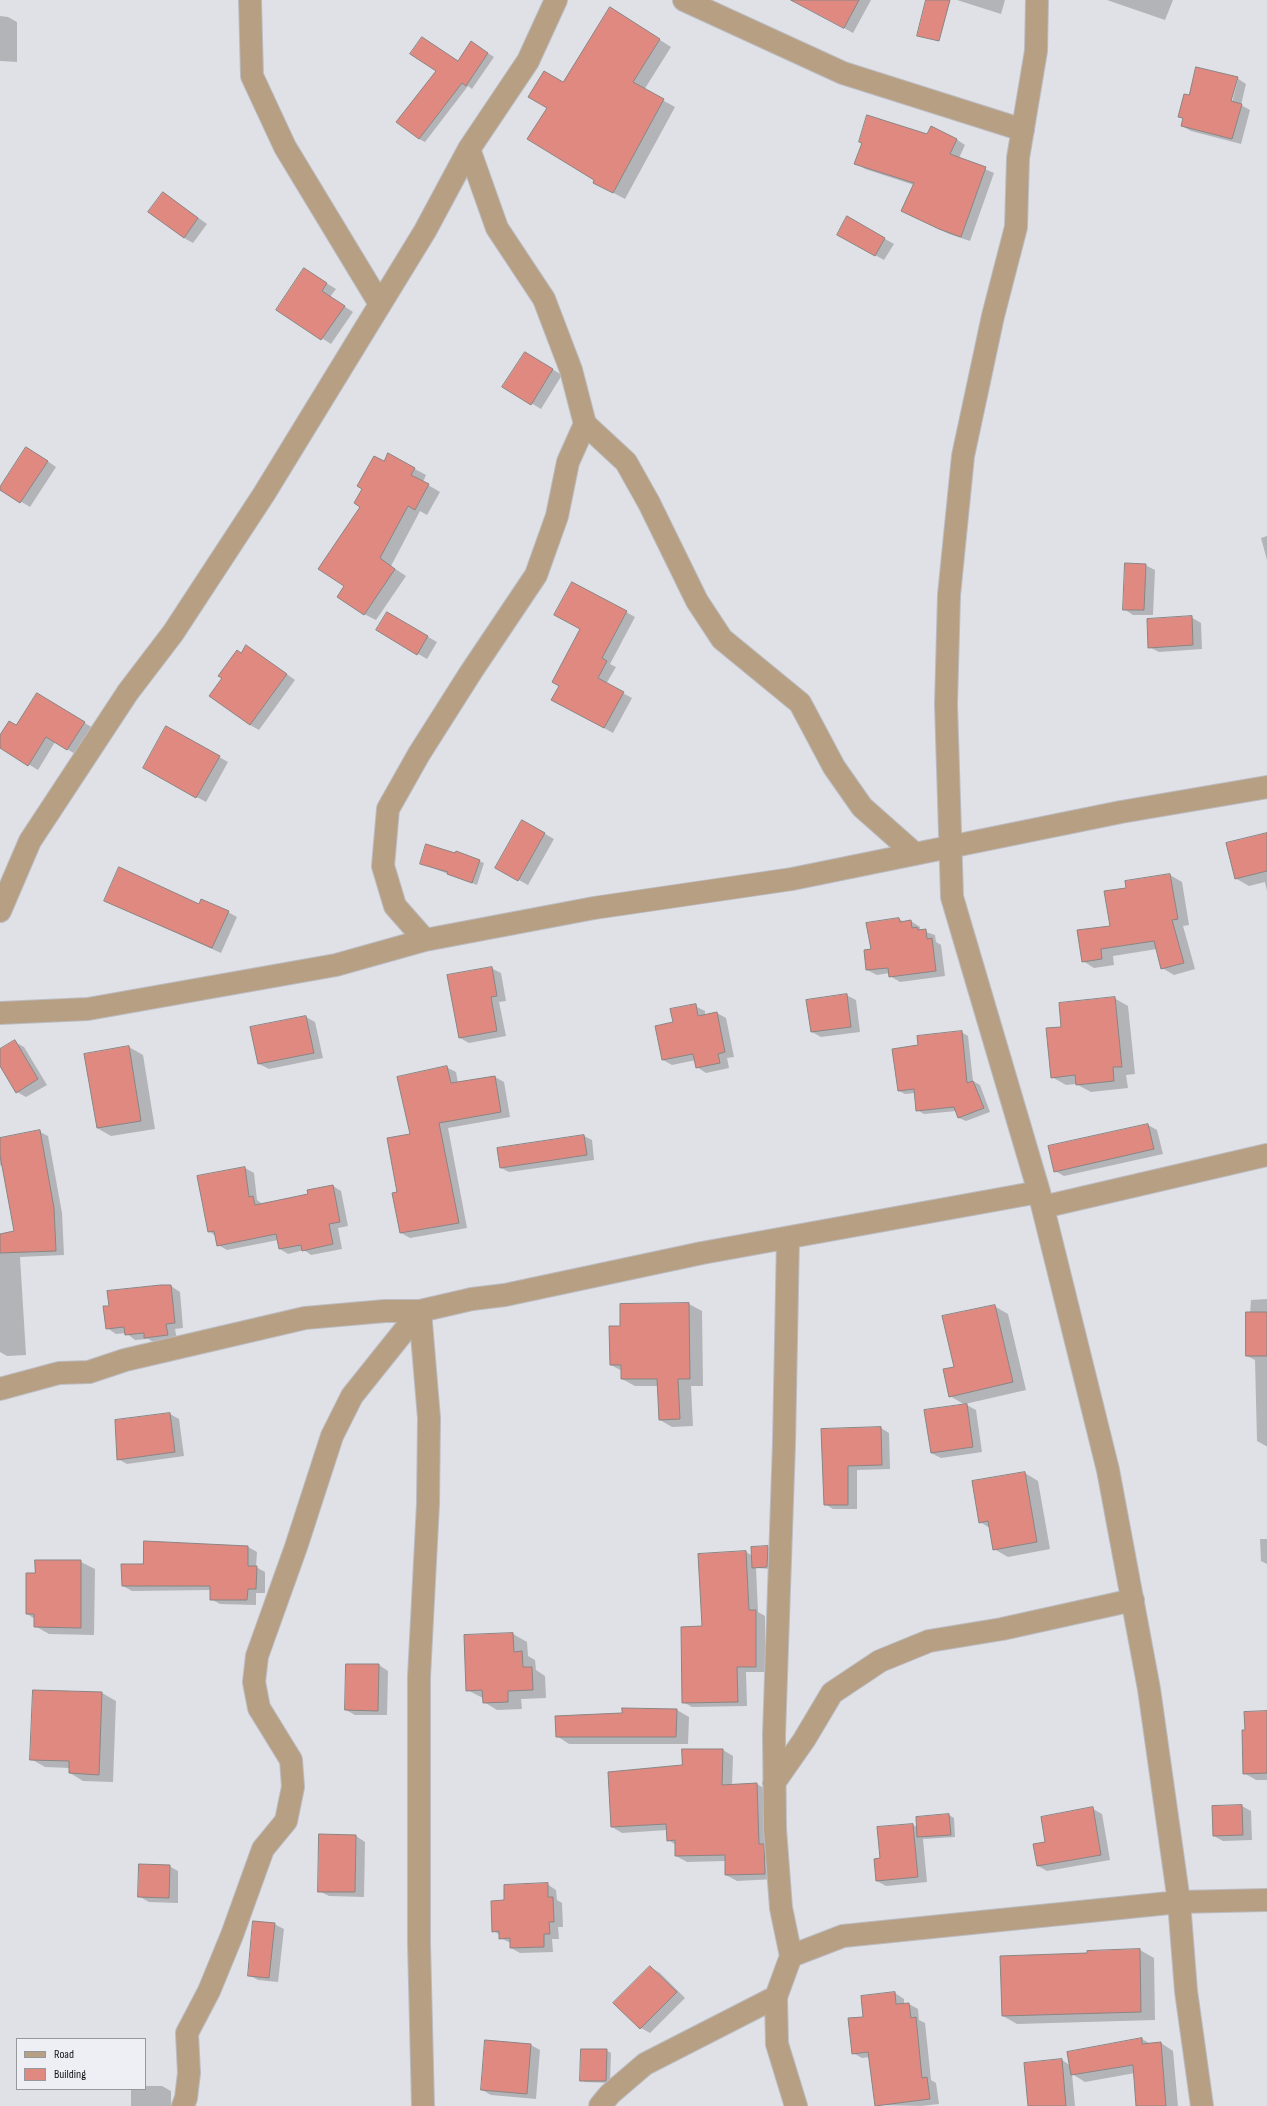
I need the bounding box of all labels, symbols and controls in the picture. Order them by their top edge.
legend [16,2038,146,2090]
text: Road [54,2047,74,2062]
text: Building [54,2067,86,2082]

